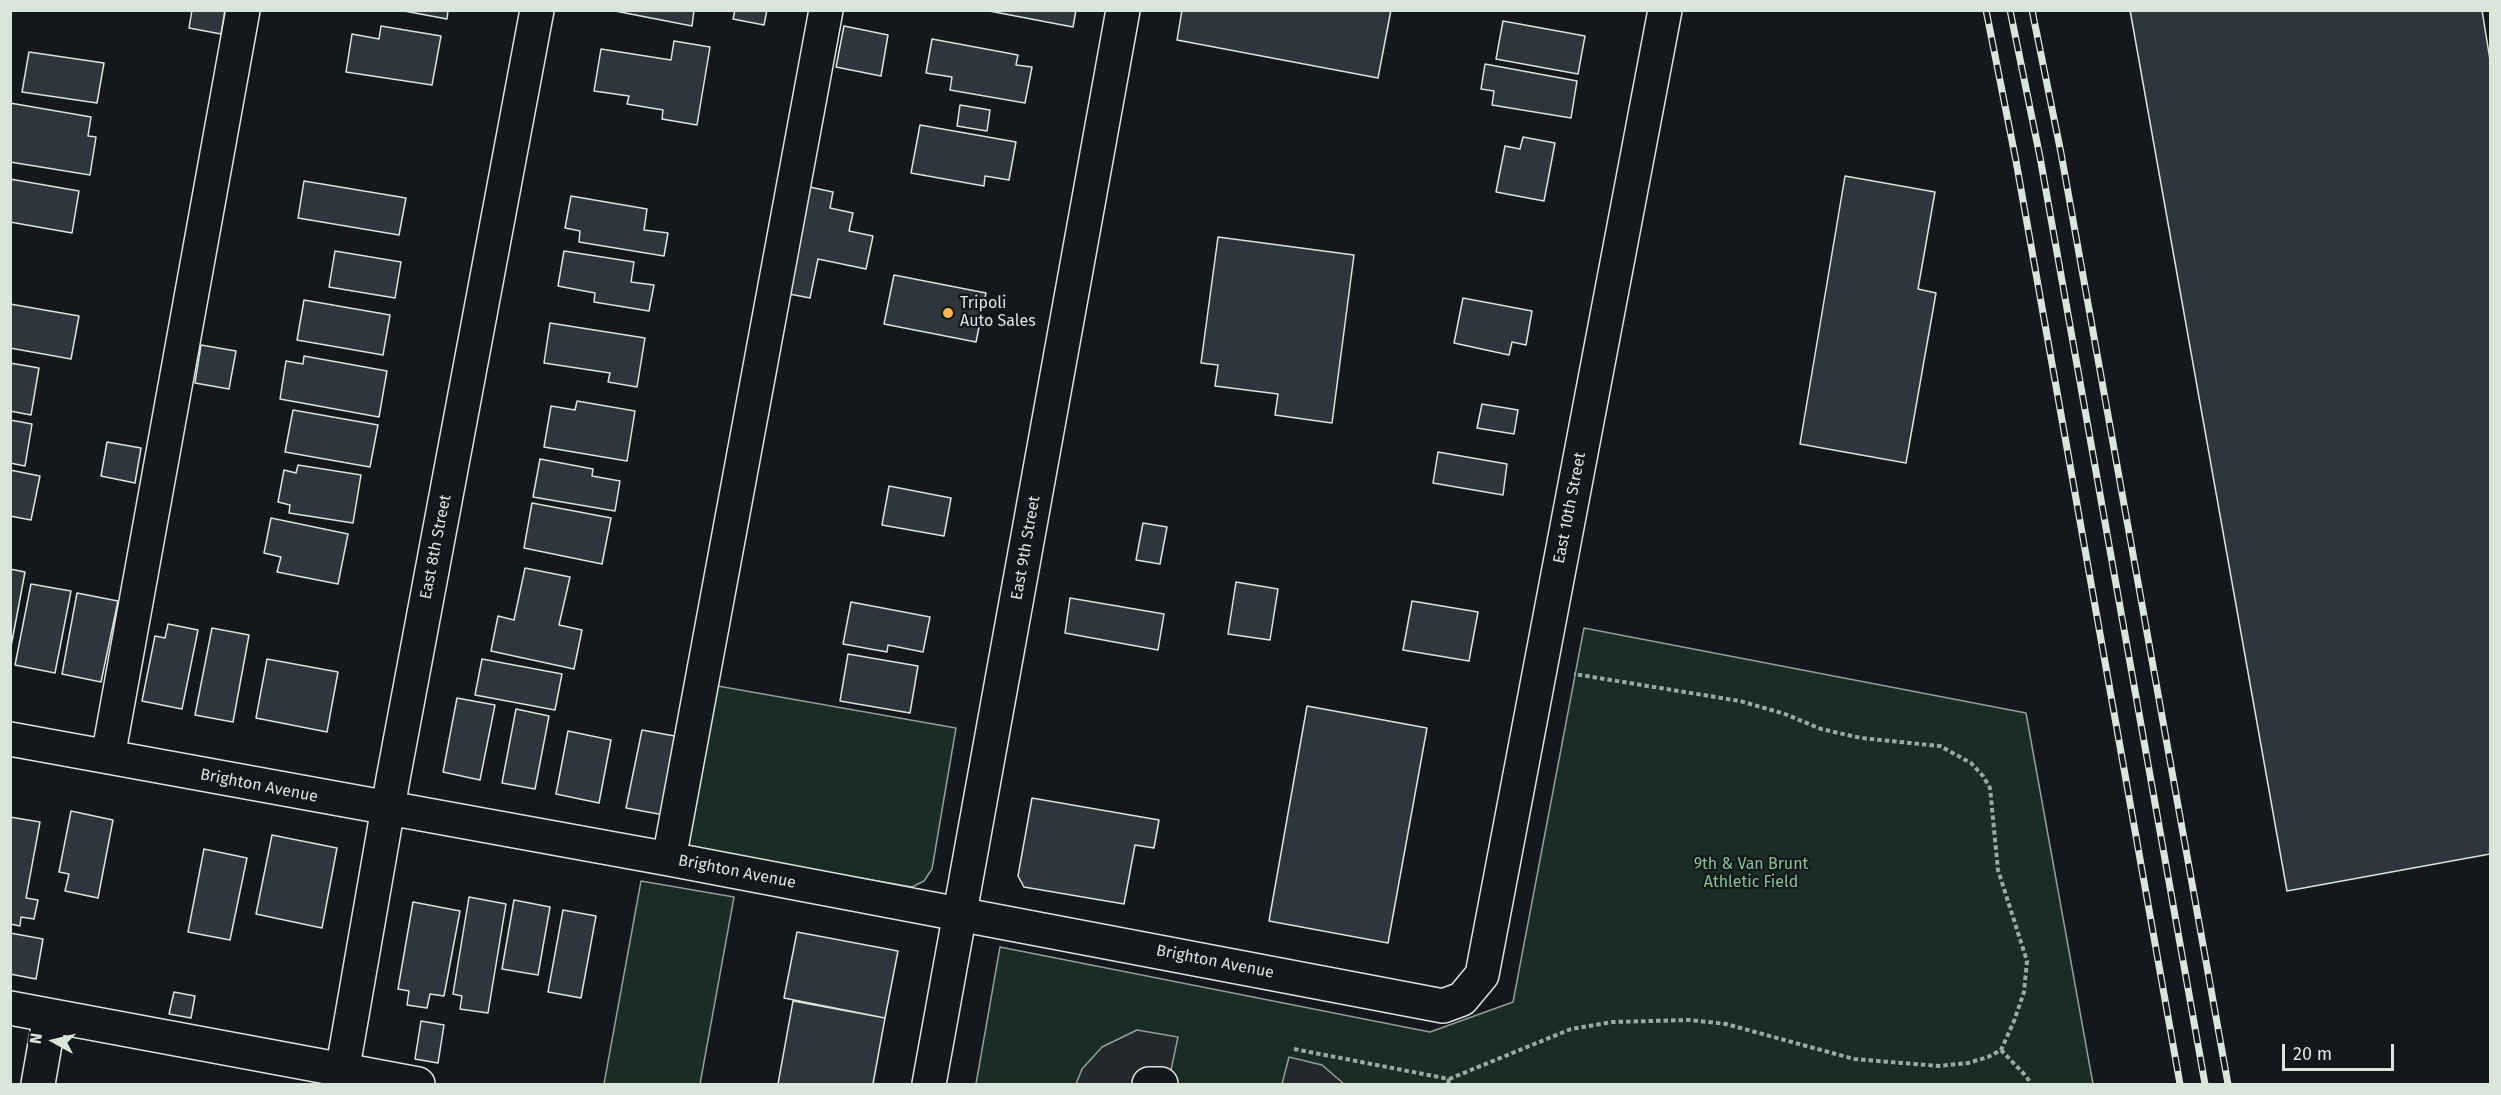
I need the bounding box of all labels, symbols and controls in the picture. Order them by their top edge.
place label: Tripoli Auto Sales [960,294,1036,332]
marker: Tripoli Auto Sales [941,306,955,320]
street label: East 10th Street [1550,451,1590,565]
street label: East 8th Street [416,493,456,601]
street label: East 9th Street [1007,494,1045,602]
street label: Brighton Avenue [198,765,320,807]
street label: Brighton Avenue [676,851,798,893]
park label: 9th & Van Brunt Athletic Field [1694,855,1808,893]
street label: Brighton Avenue [1154,941,1276,983]
north arrow [24,1011,84,1071]
text: N [26,1032,46,1045]
scale bar [2285,1032,2398,1070]
text: 20 m [2293,1043,2332,1065]

